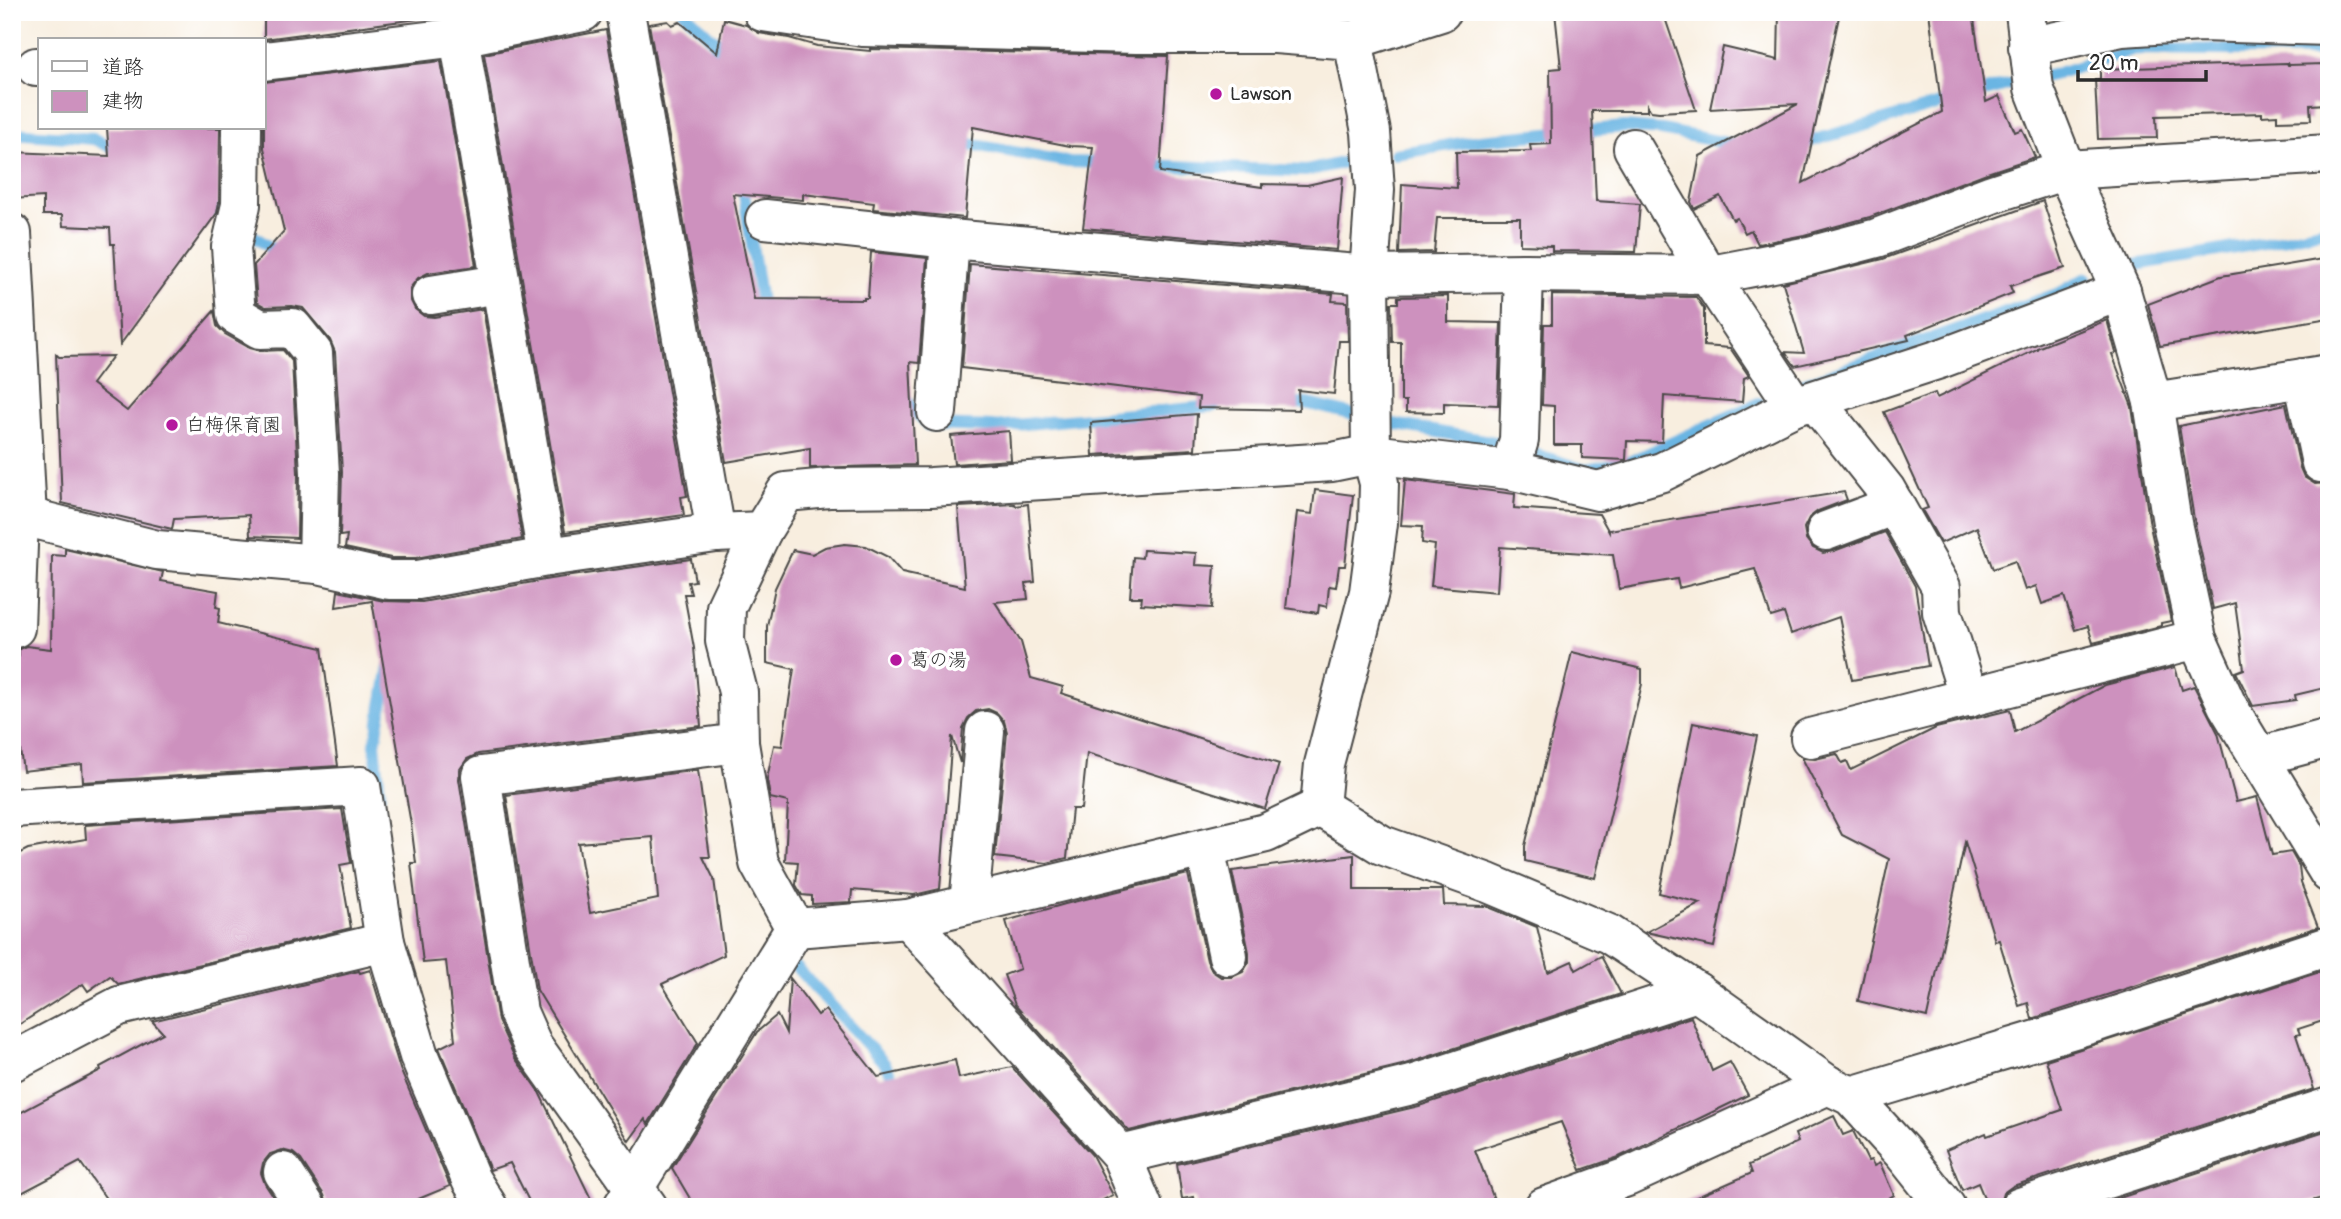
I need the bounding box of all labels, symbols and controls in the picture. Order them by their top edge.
legend [38,38,266,130]
scale bar [2078,38,2206,82]
text: 20 m [2089,50,2138,77]
text: 道路 [102,54,144,81]
place label: Lawson [1230,82,1292,106]
marker: Lawson [1208,86,1224,102]
text: 建物 [102,88,144,115]
place label: 白梅保育園 [186,413,281,437]
marker: 白梅保育園 [164,417,180,433]
place label: 葛の湯 [910,648,967,672]
marker: 葛の湯 [888,652,904,668]

